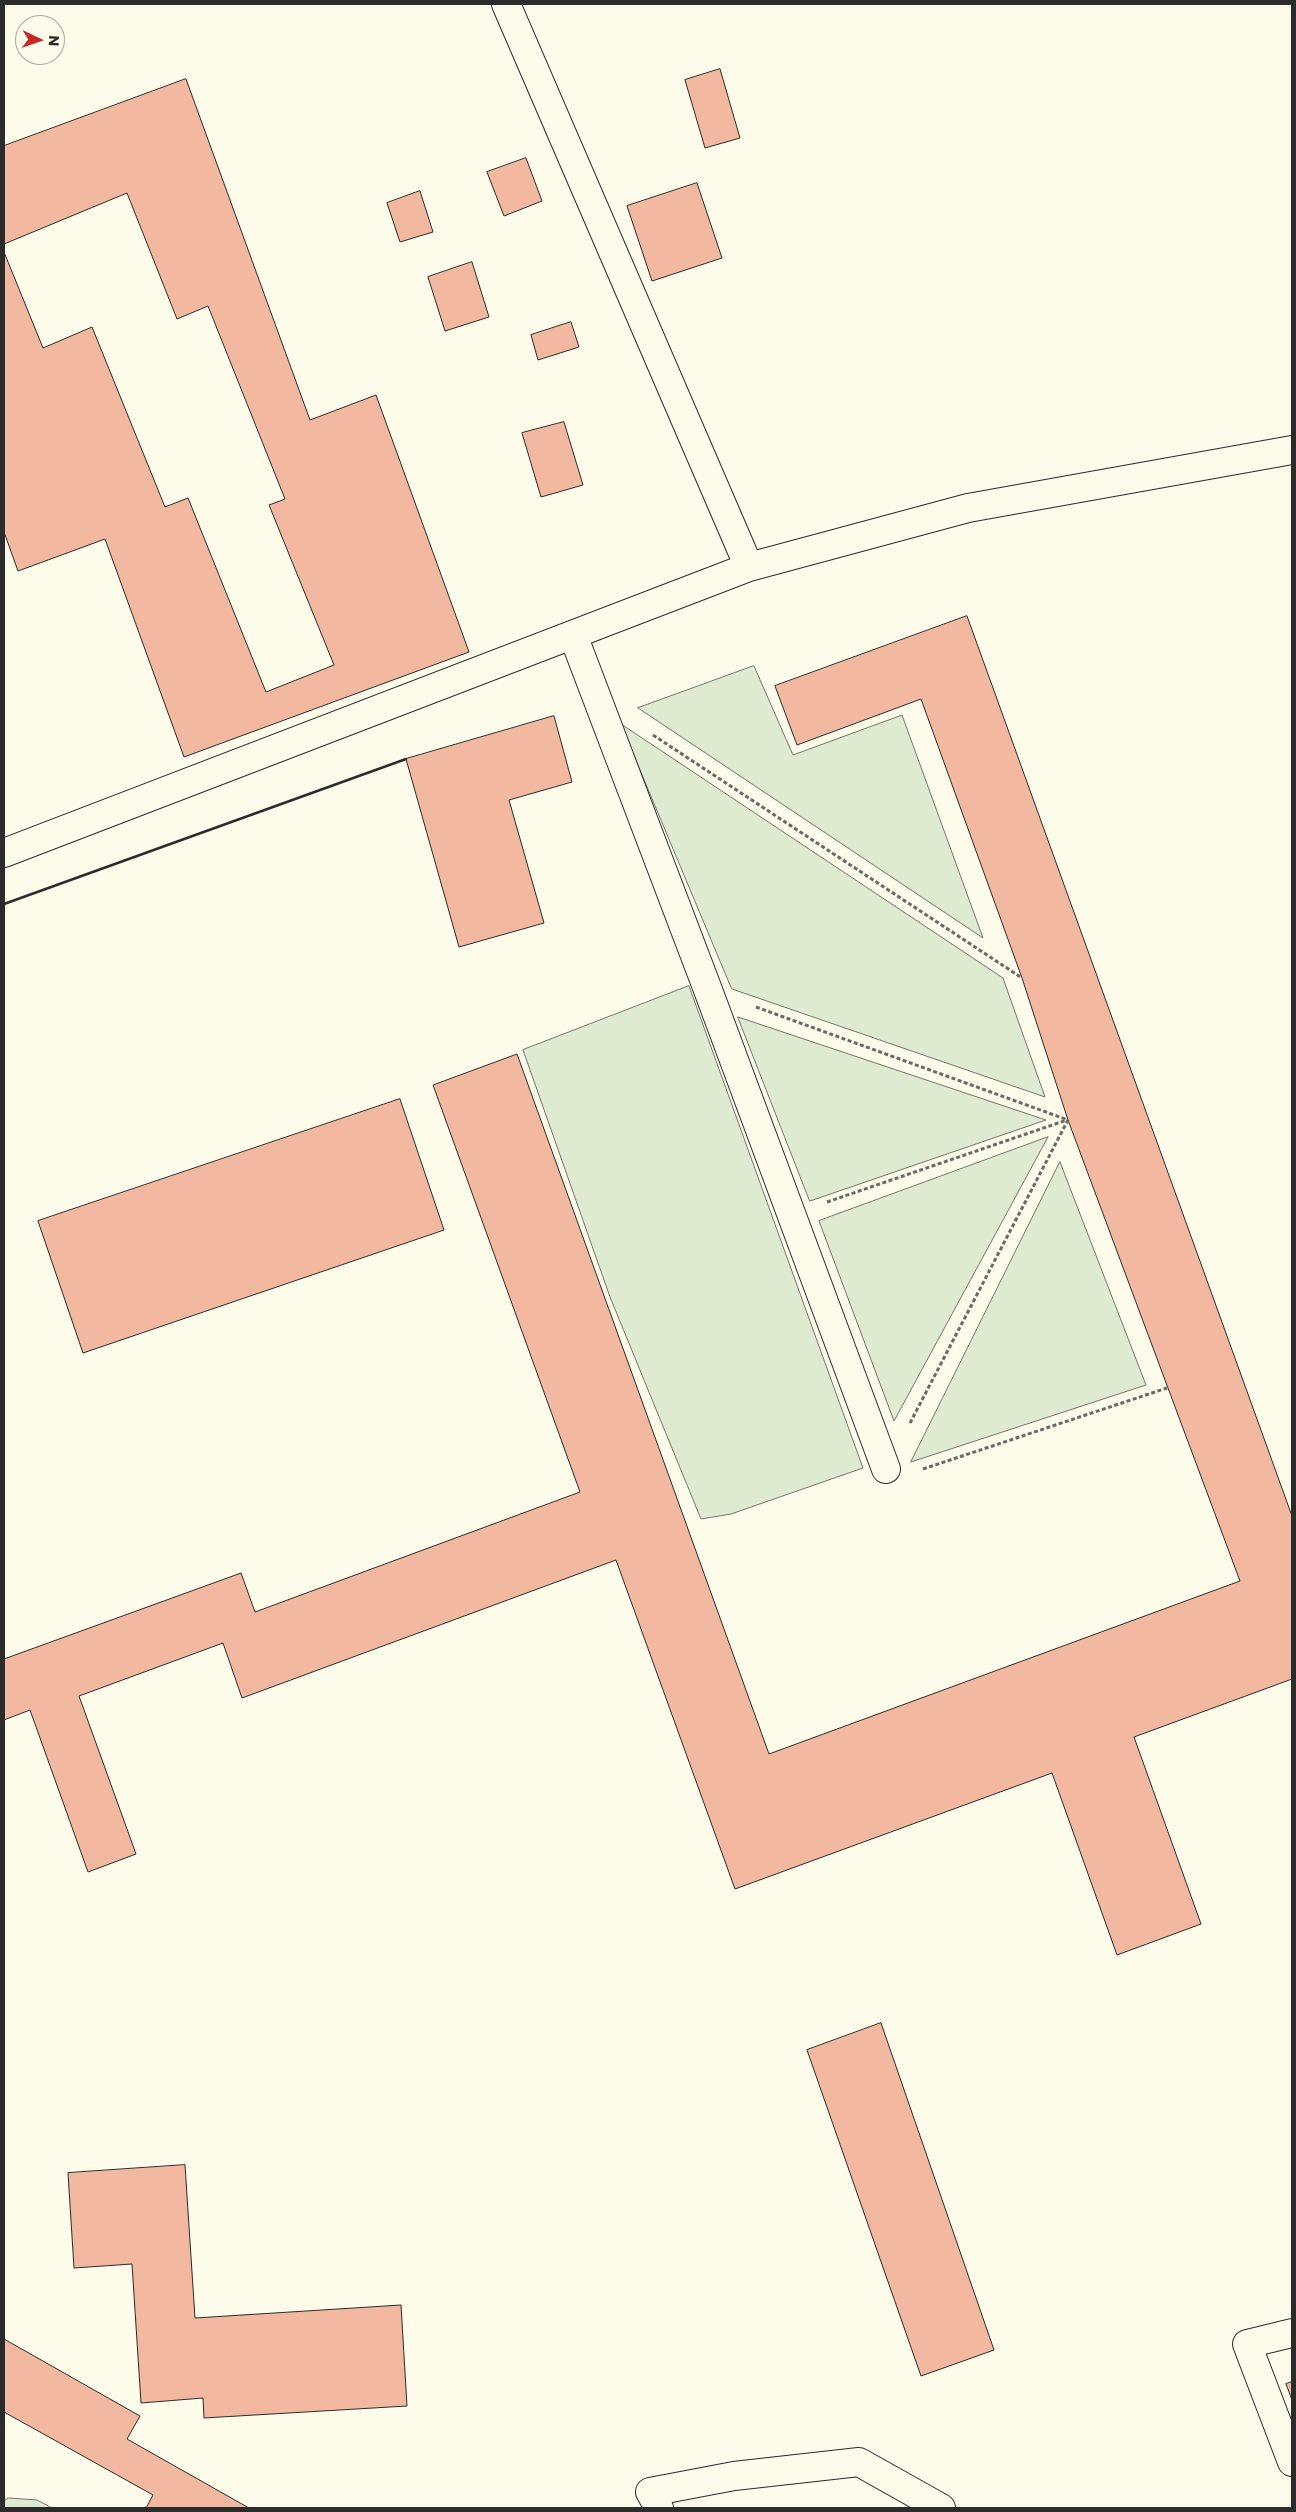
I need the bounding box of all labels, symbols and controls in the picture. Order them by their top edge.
north arrow [15,15,65,65]
text: N [44,35,64,47]

